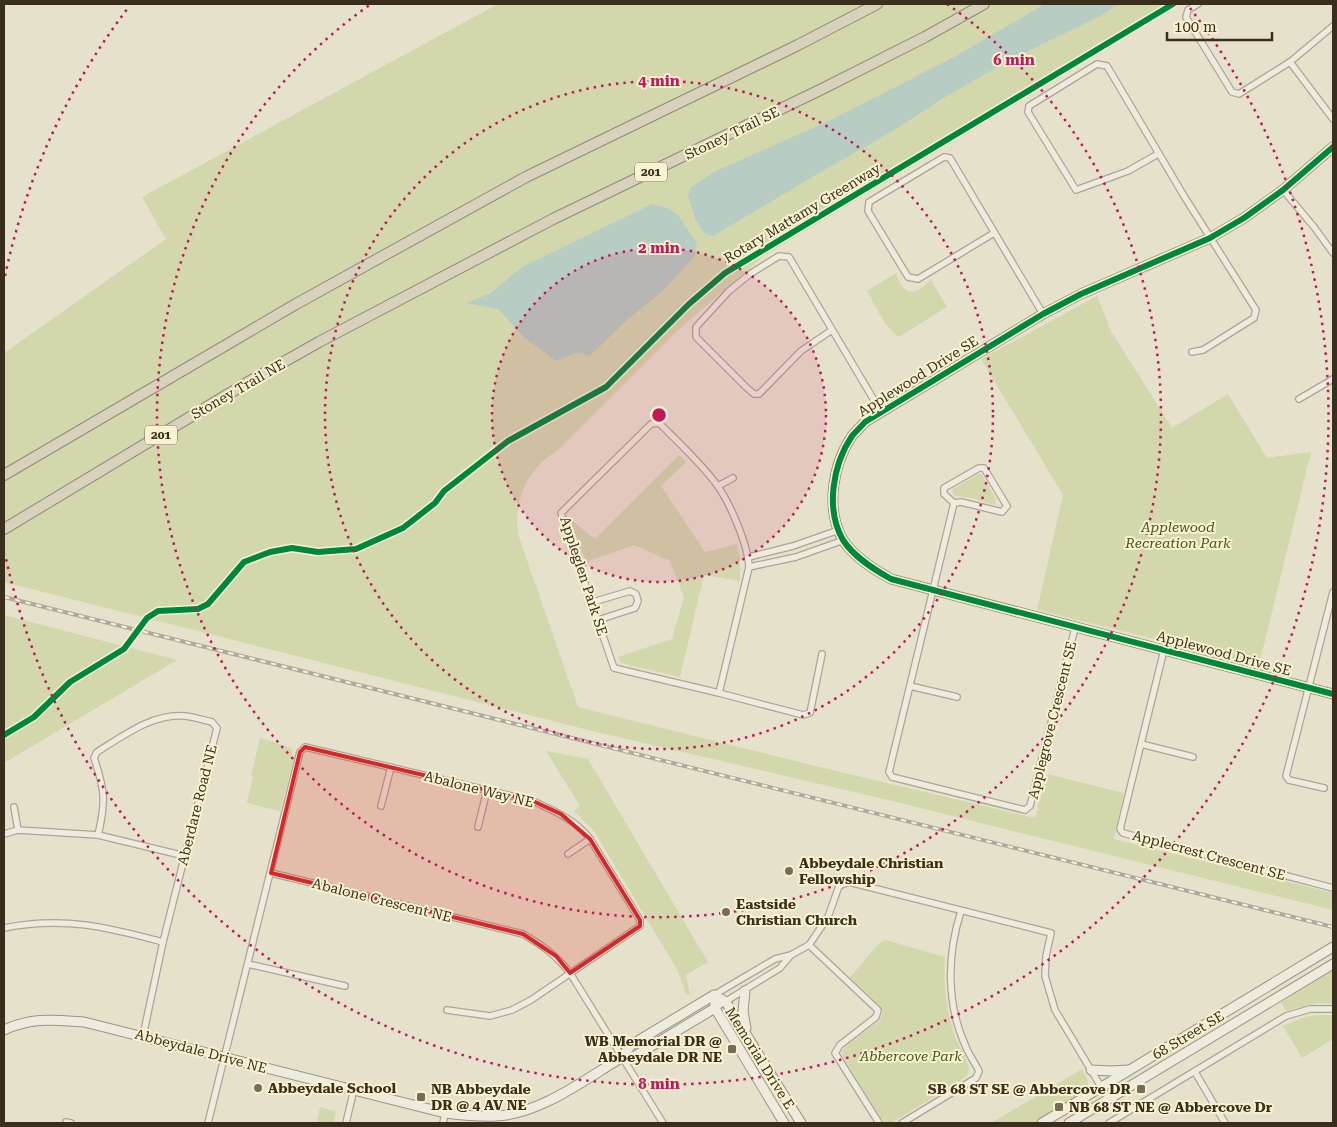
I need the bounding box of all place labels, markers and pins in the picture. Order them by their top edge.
centre of rings [650,406,668,424]
place label: Abbeydale Christian Fellowship [799,855,944,887]
marker: Abbeydale Christian Fellowship [783,865,795,877]
place label: Eastside Christian Church [736,896,858,928]
marker: Eastside Christian Church [720,906,732,918]
place label: WB Memorial DR @ Abbeydale DR NE [584,1033,722,1065]
marker: WB Memorial DR @ Abbeydale DR NE [726,1043,738,1055]
place label: Abbeydale School [268,1080,397,1096]
place label: NB Abbeydale DR @ 4 AV NE [431,1081,531,1113]
place label: SB 68 ST SE @ Abbercove DR [928,1081,1132,1097]
marker: Abbeydale School [252,1082,264,1094]
marker: SB 68 ST SE @ Abbercove DR [1135,1083,1147,1095]
marker: NB Abbeydale DR @ 4 AV NE [415,1091,427,1103]
place label: NB 68 ST NE @ Abbercove Dr [1069,1099,1273,1115]
marker: NB 68 ST NE @ Abbercove Dr [1053,1101,1065,1113]

